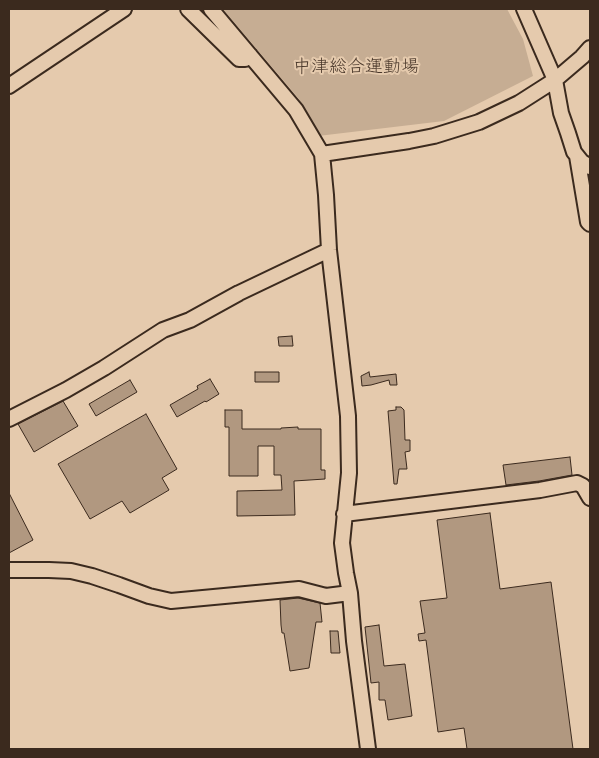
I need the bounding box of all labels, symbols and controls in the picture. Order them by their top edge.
park label: 中津総合運動場 [293,59,419,81]

